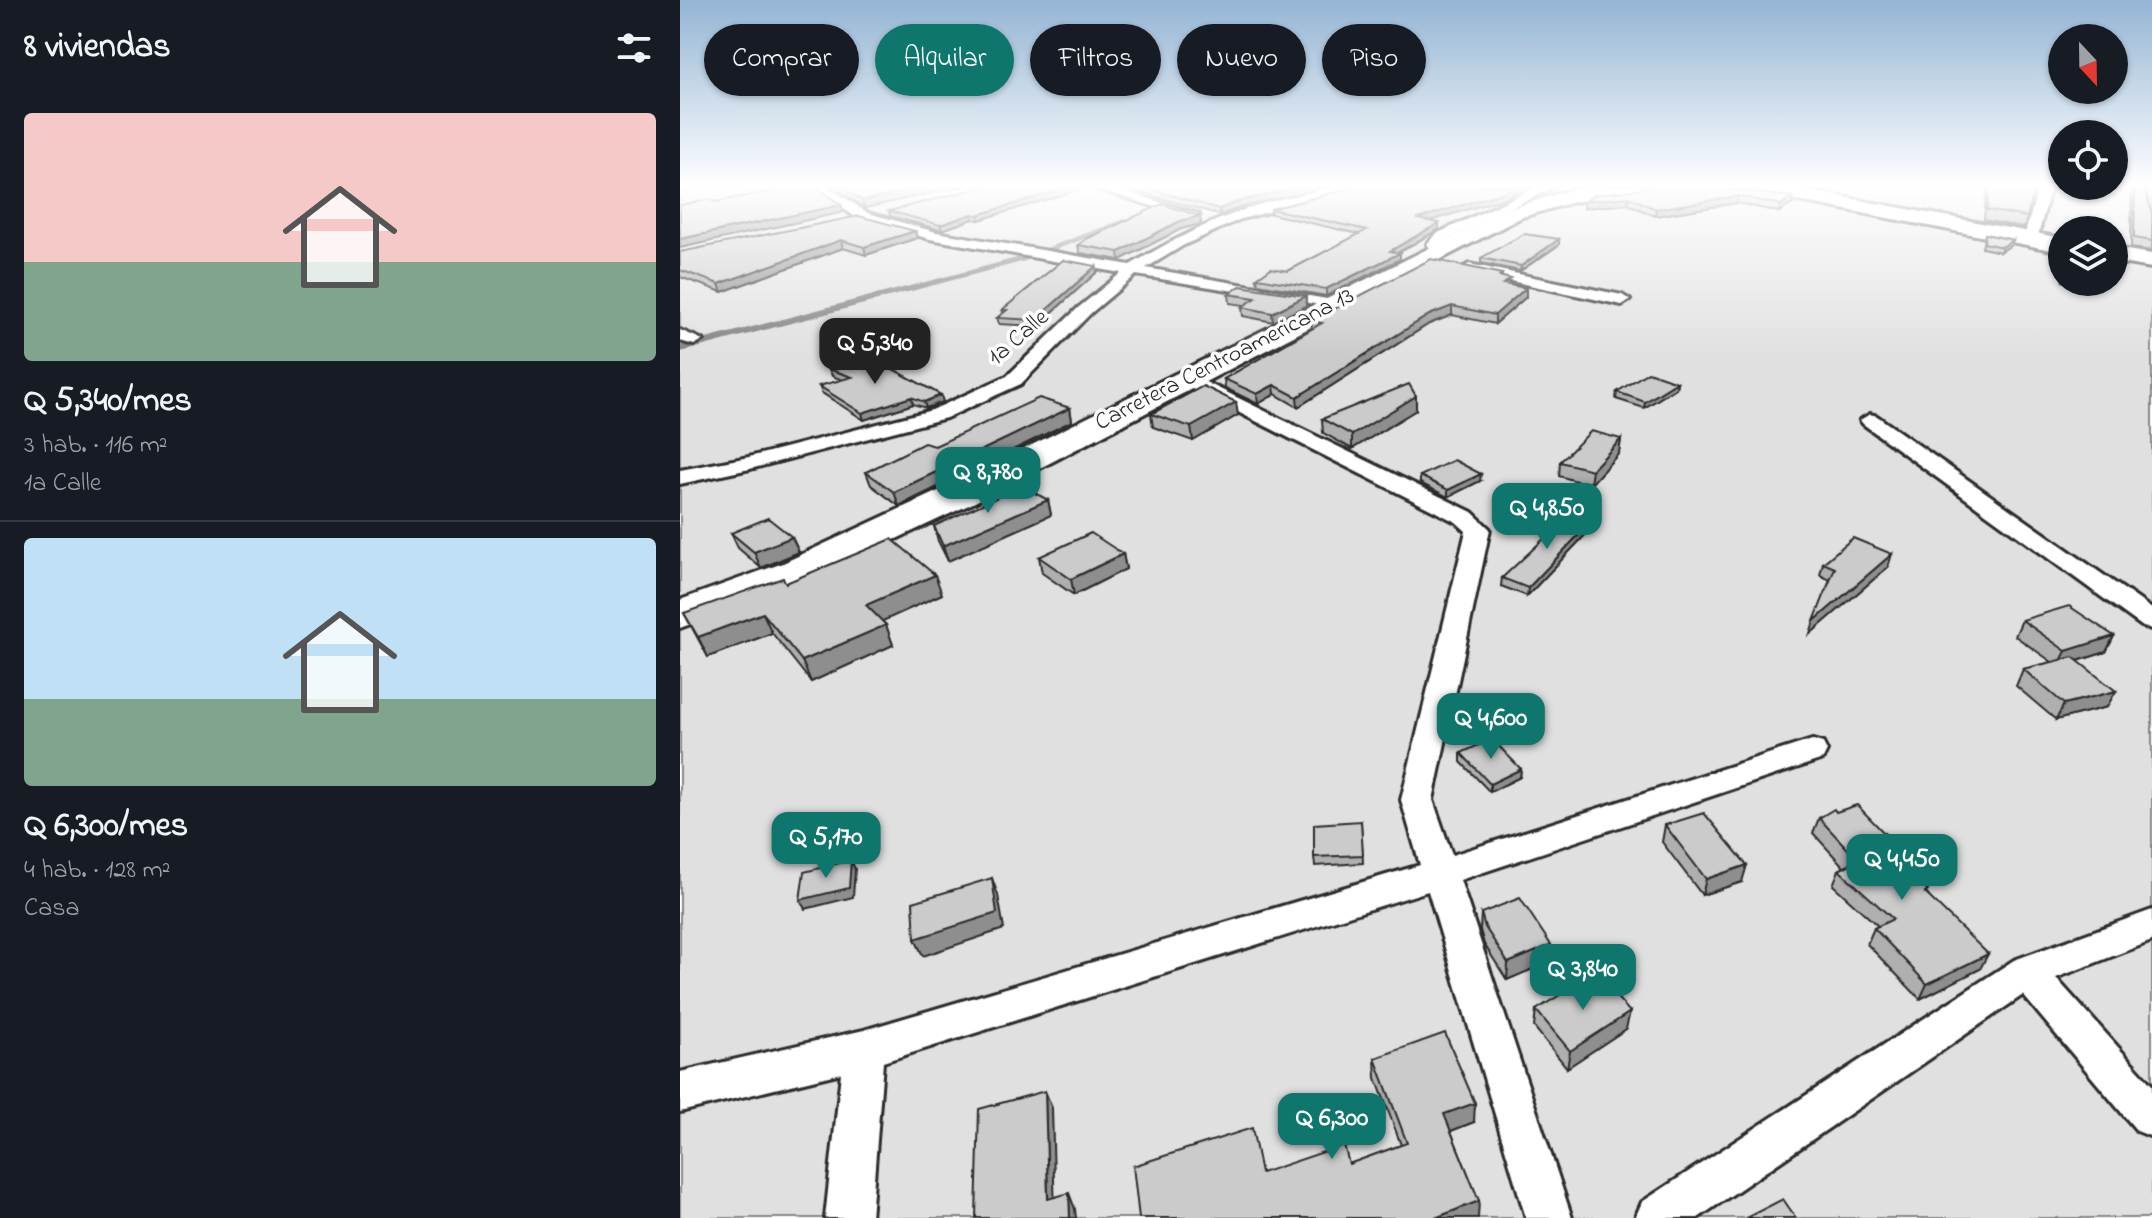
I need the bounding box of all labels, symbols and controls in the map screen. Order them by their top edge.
text: 8 viviendas [24,23,171,73]
chip: Comprar [704,24,859,96]
chip: Alquilar [875,24,1014,96]
chip: Filtros [1030,24,1161,96]
chip: Nuevo [1177,24,1306,96]
chip: Piso [1322,24,1426,96]
north arrow [2048,24,2128,104]
map controls [2048,24,2128,296]
icon: filters [612,26,656,70]
button: locate [2048,120,2128,200]
icon: home [268,165,412,309]
button: layers [2048,216,2128,296]
street label: Carretera Centroamericana 13 [1089,279,1361,441]
street label: 1a Calle [981,301,1058,375]
pin: Q 5,340 [801,318,949,386]
text: Q 5,340 [837,325,913,363]
text: Q 5,340/mes [24,377,192,427]
text: 3 hab. · 116 m² [24,427,168,465]
pin: Q 8,780 [914,447,1062,515]
text: Q 8,780 [953,454,1023,492]
text: 1a Calle [24,465,102,503]
pin: Q 4,850 [1473,483,1621,551]
text: Q 4,850 [1510,490,1584,528]
icon: home [268,590,412,734]
pin: Q 4,600 [1417,693,1565,761]
text: Q 4,600 [1455,700,1527,738]
text: Q 6,300/mes [24,802,188,852]
pin: Q 5,170 [752,812,900,880]
text: Q 5,170 [790,819,862,857]
pin: Q 4,450 [1828,834,1976,902]
text: Q 4,450 [1864,841,1940,879]
text: 4 hab. · 128 m² [24,852,171,890]
text: Casa [24,890,80,928]
pin: Q 3,840 [1509,944,1657,1012]
text: Q 3,840 [1548,951,1618,989]
pin: Q 6,300 [1258,1093,1406,1161]
text: Q 6,300 [1296,1100,1368,1138]

